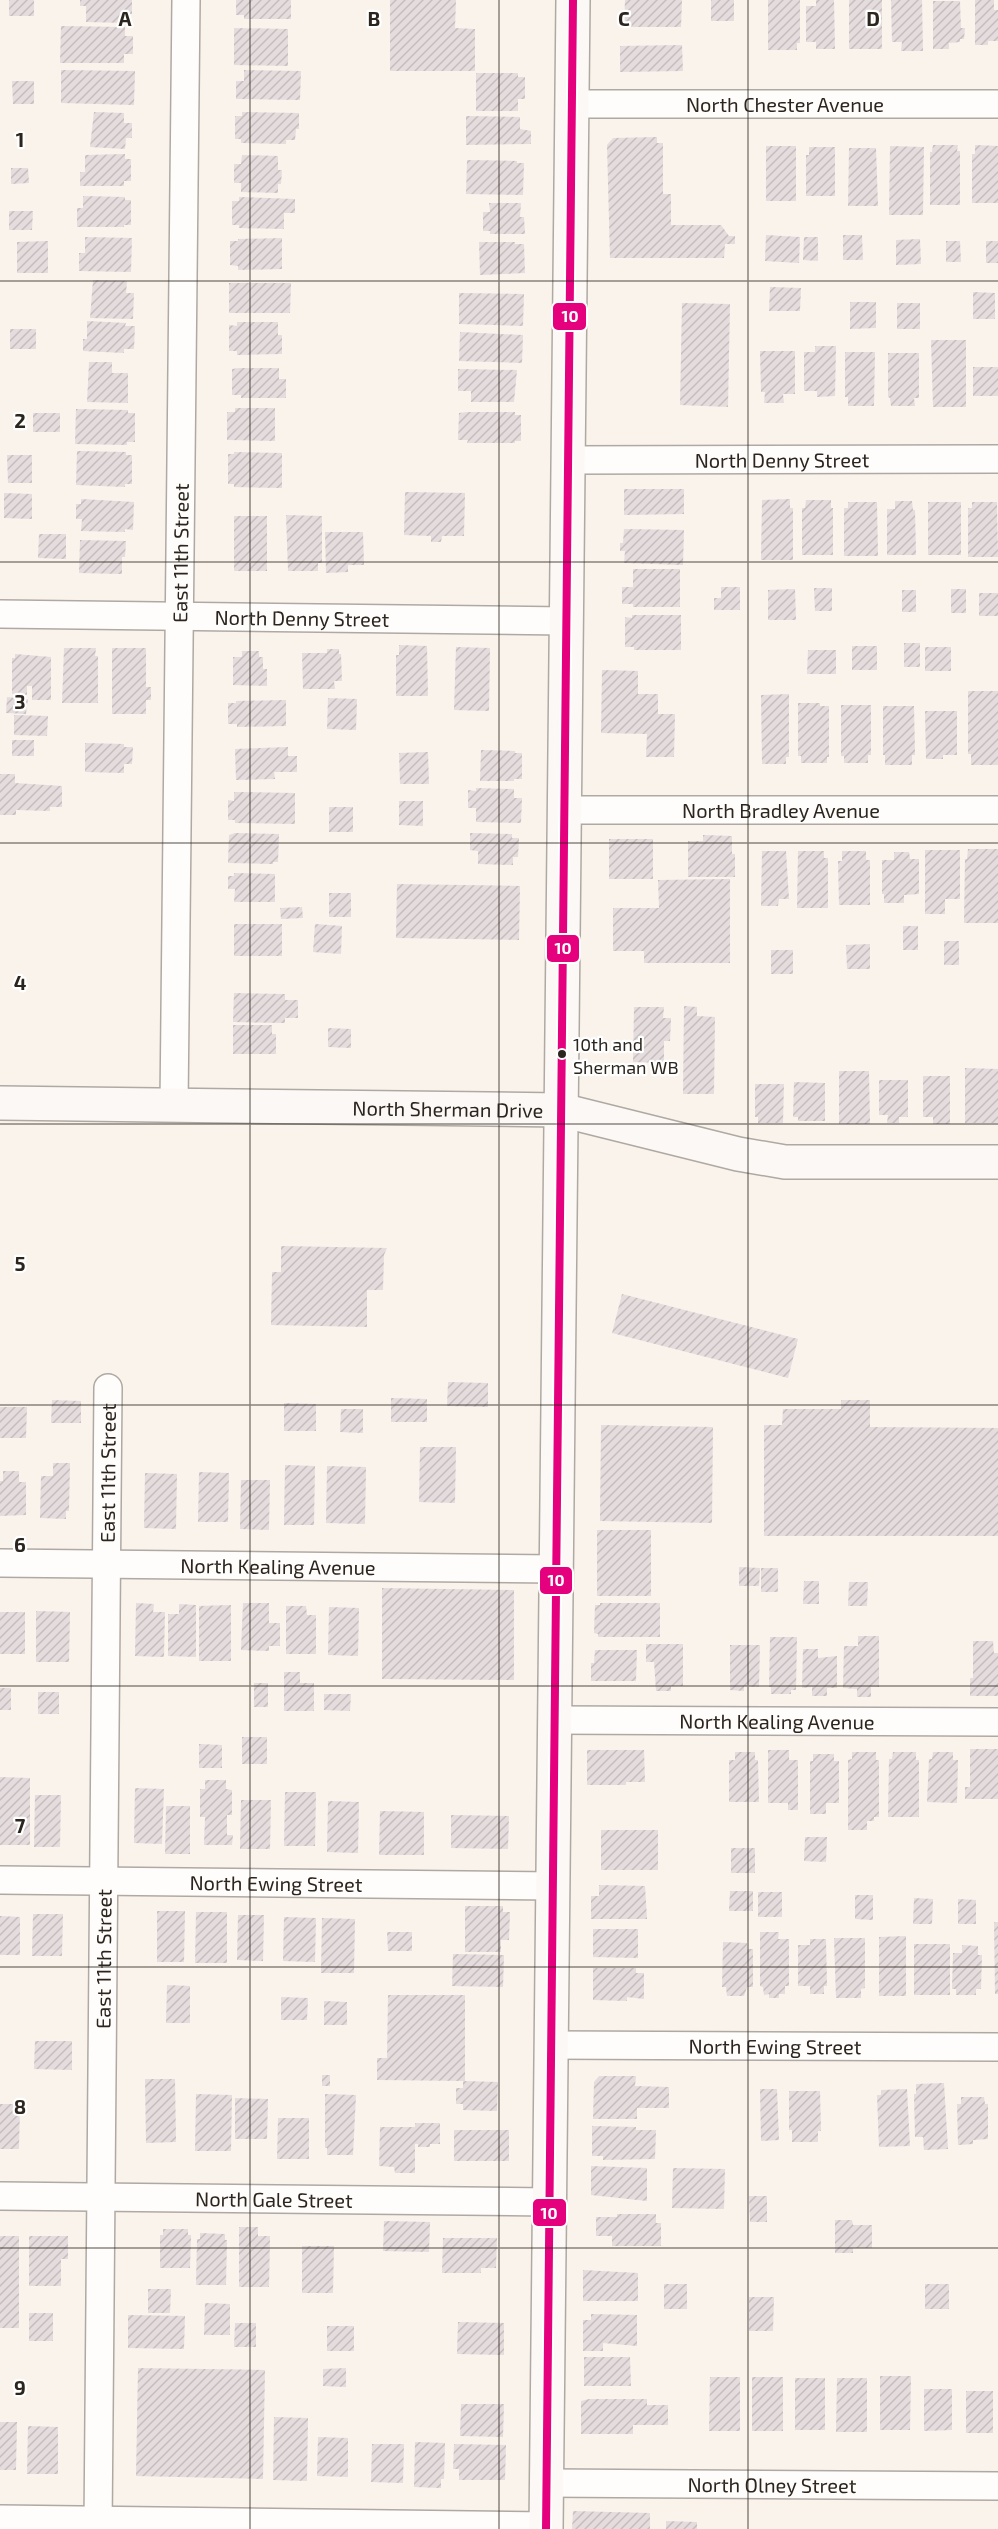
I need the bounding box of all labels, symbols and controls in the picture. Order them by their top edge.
text: A [118,6,132,30]
text: B [368,6,380,30]
text: C [618,6,630,30]
text: D [866,6,880,30]
street label: North Chester Avenue [686,92,884,116]
text: 1 [16,127,24,151]
line badge: 10 [552,302,587,331]
text: 10 [561,306,579,325]
text: 2 [14,408,26,432]
street label: North Denny Street [695,447,870,472]
street label: East 11th Street [167,483,193,623]
street label: North Denny Street [214,605,390,631]
text: 3 [14,689,26,713]
street label: North Bradley Avenue [682,798,880,822]
line badge: 10 [546,934,580,963]
text: 10 [554,938,572,957]
text: 4 [14,970,27,994]
place label: 10th and Sherman WB [573,1033,679,1078]
marker: 10th and Sherman WB [556,1048,568,1060]
street label: North Sherman Drive [352,1095,544,1122]
text: 5 [14,1251,26,1275]
street label: East 11th Street [95,1403,120,1543]
text: 6 [14,1532,26,1556]
street label: North Kealing Avenue [180,1553,376,1579]
line badge: 10 [539,1566,573,1595]
text: 10 [547,1570,565,1589]
street label: North Kealing Avenue [679,1709,875,1733]
text: 7 [15,1813,26,1837]
street label: North Ewing Street [189,1870,363,1896]
street label: East 11th Street [90,1889,116,2029]
street label: North Ewing Street [689,2034,862,2058]
text: 8 [14,2094,26,2118]
street label: North Gale Street [195,2186,353,2212]
line badge: 10 [532,2198,567,2227]
text: 10 [540,2203,558,2222]
text: 9 [14,2375,26,2399]
street label: North Olney Street [687,2472,857,2497]

